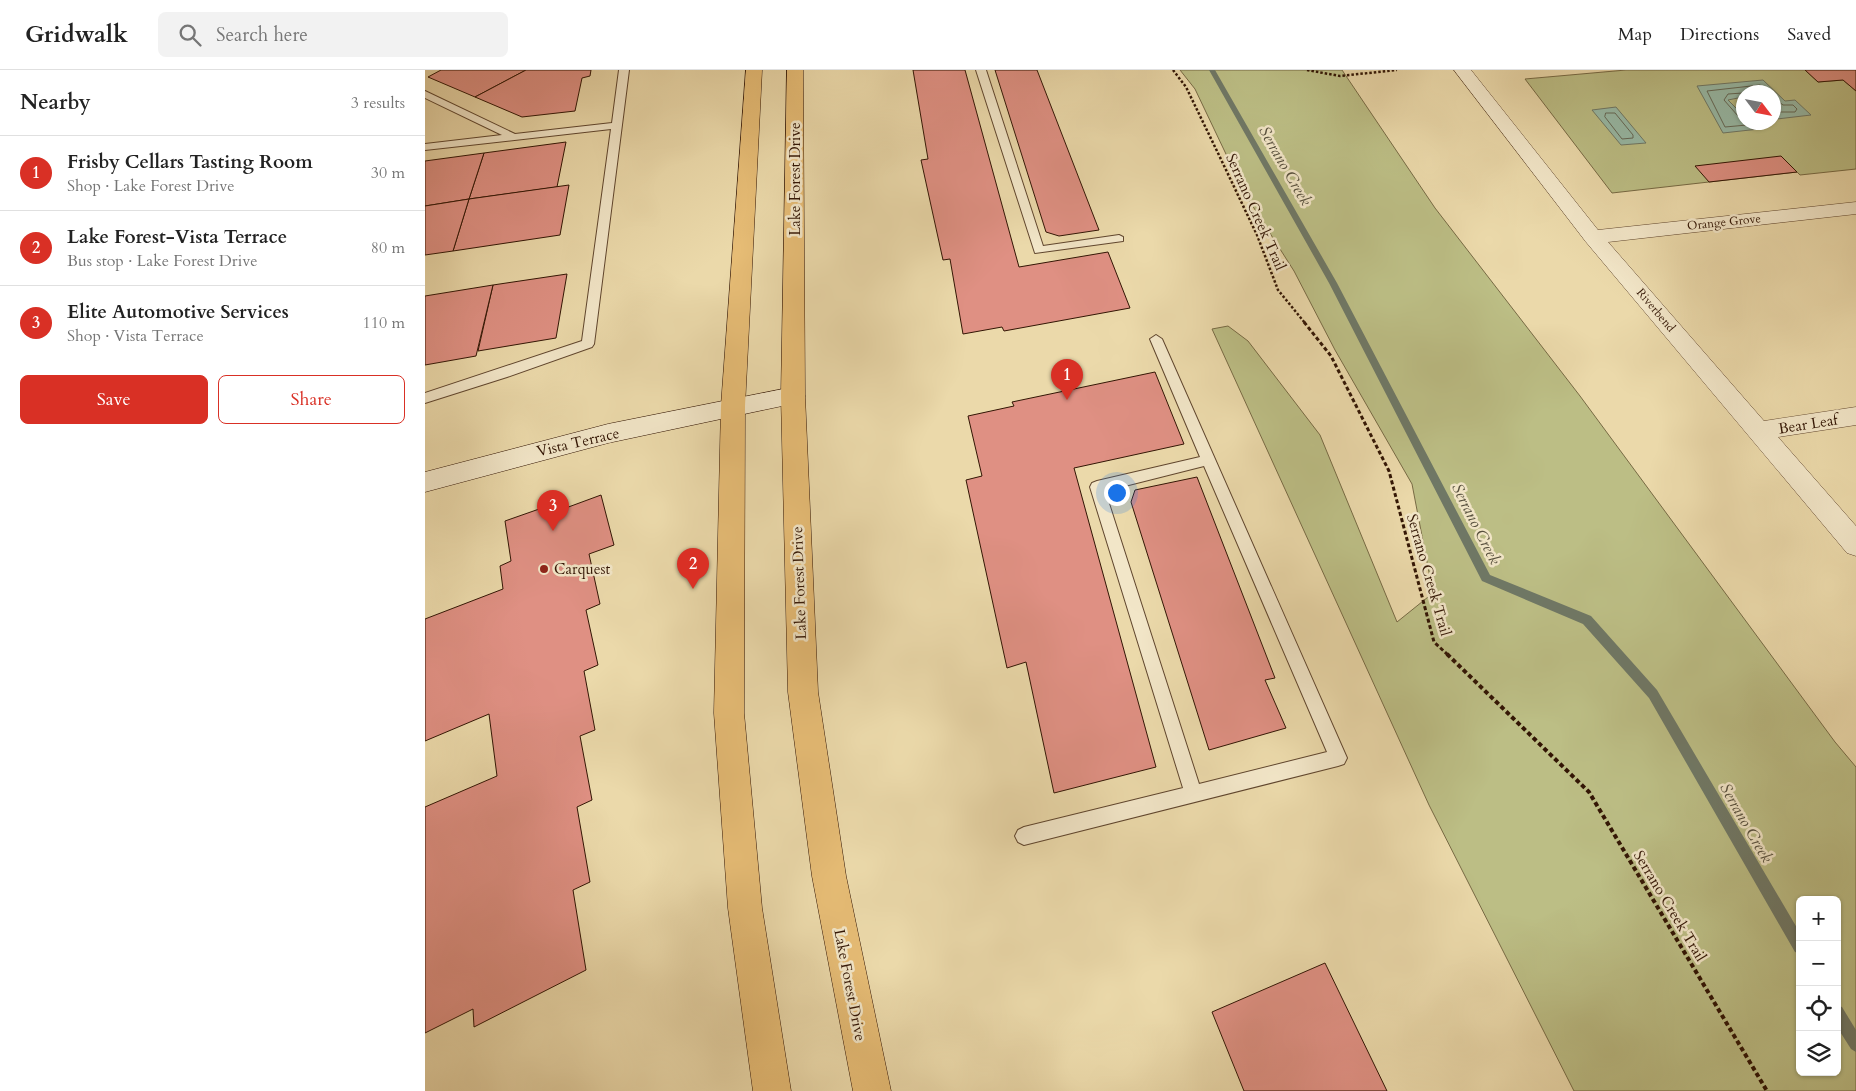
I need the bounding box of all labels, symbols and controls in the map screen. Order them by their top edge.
search box [158,12,508,57]
text: Gridwalk [25,18,128,51]
icon: search [176,21,204,49]
text: Search here [216,22,308,48]
text: Map [1618,22,1652,47]
text: Directions [1680,22,1759,47]
text: Saved [1787,22,1831,47]
north arrow [1736,85,1781,130]
text: Nearby [20,88,91,117]
text: 3 results [351,92,405,114]
street label: Lake Forest Drive [785,122,805,236]
water label: Serrano Creek [1253,122,1317,210]
text: Frisby Cellars Tasting Room [67,149,313,175]
street label: Serrano Creek Trail [1221,150,1291,274]
text: 1 [32,162,40,184]
text: 30 m [371,162,405,184]
text: Shop · Lake Forest Drive [67,175,235,197]
street label: Orange Grove [1686,210,1762,234]
text: Lake Forest-Vista Terrace [67,224,287,250]
text: 2 [32,237,40,259]
text: 80 m [371,237,405,259]
text: Bus stop · Lake Forest Drive [67,250,258,272]
street label: Riverbend [1633,285,1679,336]
text: Elite Automotive Services [67,299,289,325]
text: 3 [32,312,40,334]
text: 110 m [363,312,405,334]
text: Shop · Vista Terrace [67,325,204,347]
pin: 1 [1051,359,1083,400]
button: Save [20,375,208,424]
button: Share [218,375,405,424]
street label: Bear Leaf [1777,409,1842,439]
street label: Vista Terrace [535,423,622,461]
water label: Serrano Creek [1446,479,1506,569]
your location [1104,480,1130,506]
pin: 3 [537,490,569,531]
street label: Serrano Creek Trail [1402,512,1456,638]
street label: Lake Forest Drive [787,526,811,640]
pin: 2 [677,548,709,589]
place label: Carquest [554,559,611,579]
marker: Carquest [538,563,550,575]
water label: Serrano Creek [1714,779,1778,867]
street label: Serrano Creek Trail [1629,847,1711,965]
map controls [1796,896,1841,1076]
button: + [1796,896,1841,941]
street label: Lake Forest Drive [829,927,871,1043]
button: − [1796,941,1841,986]
button: locate [1796,986,1841,1031]
button: layers [1796,1031,1841,1076]

